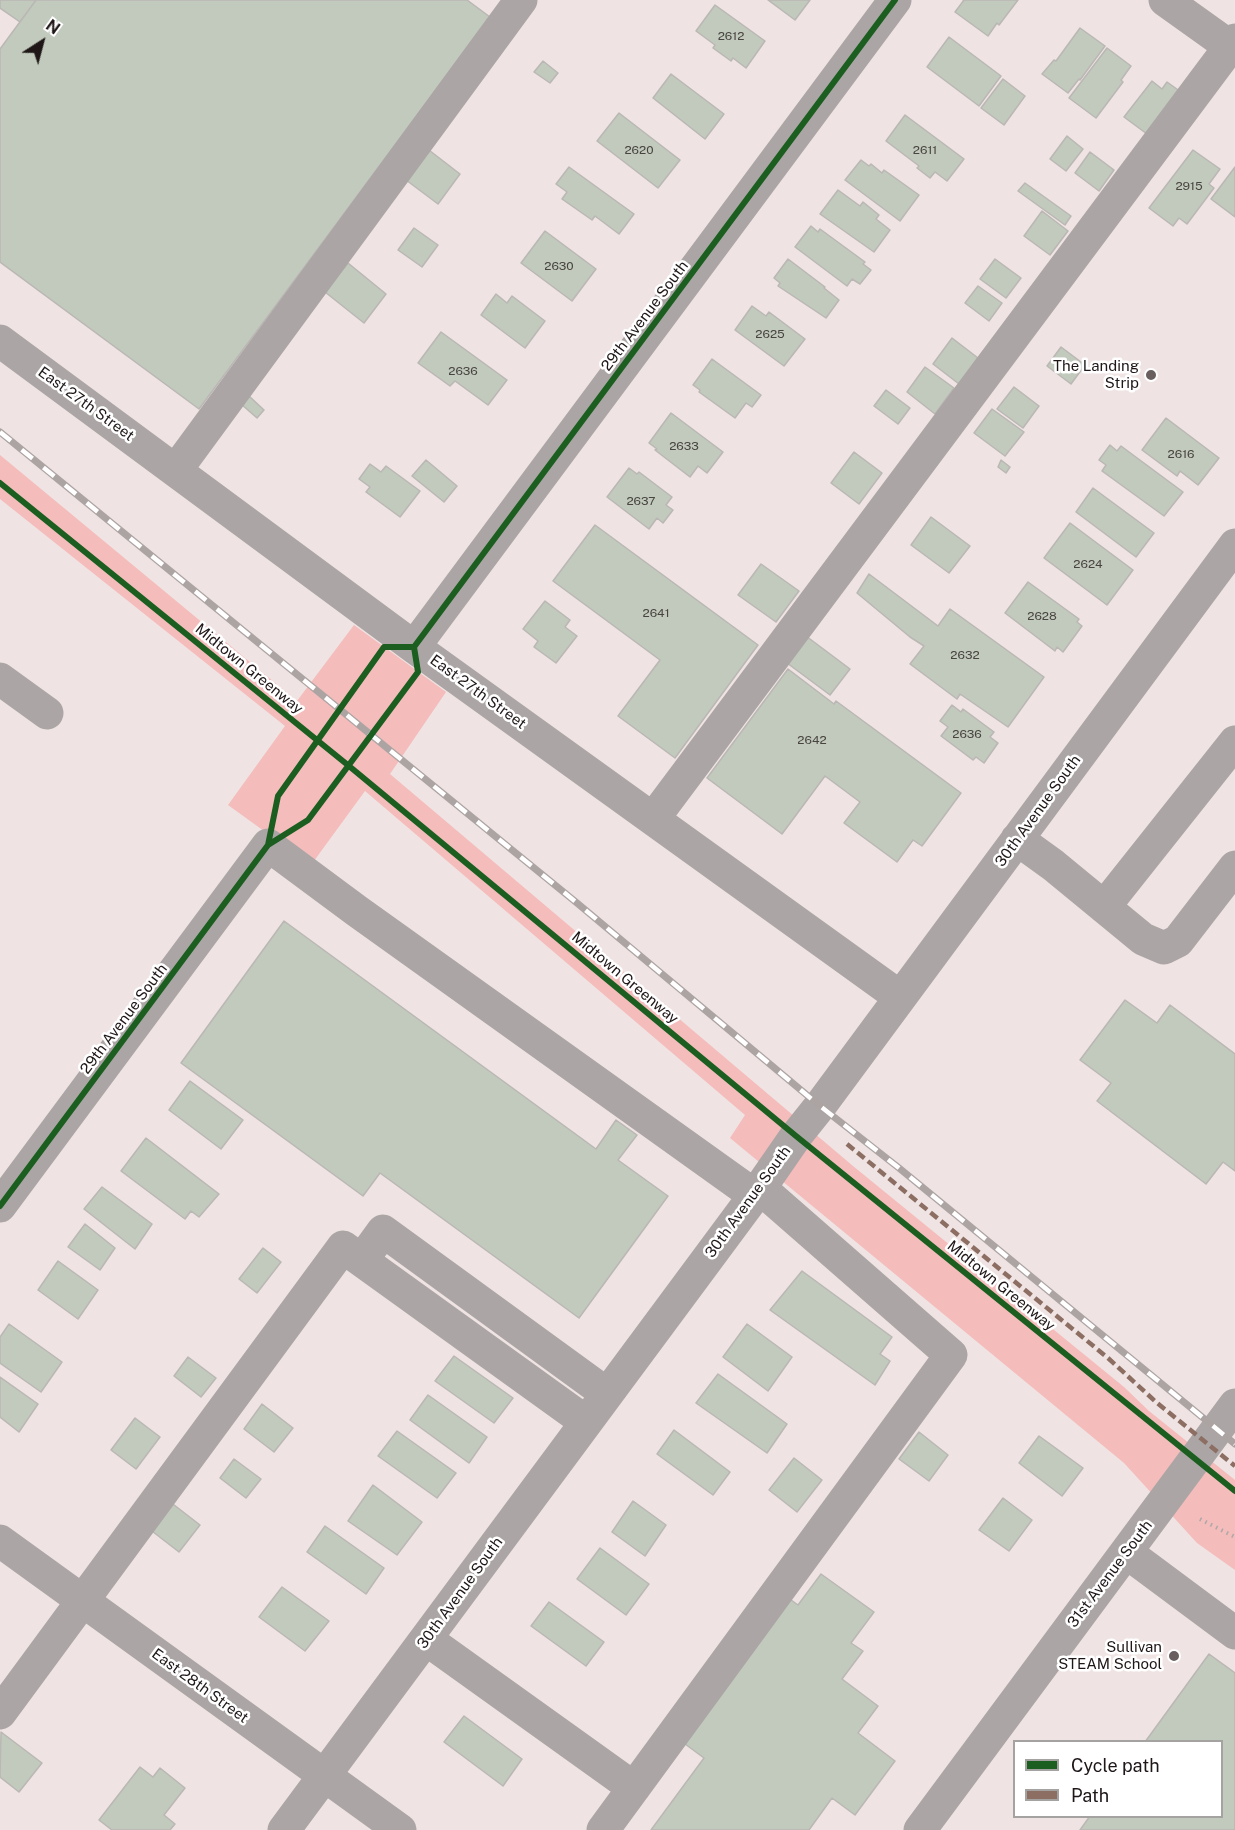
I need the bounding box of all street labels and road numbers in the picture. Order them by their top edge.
street label: 29th Avenue South [598,257,692,375]
street label: East 27th Street [35,363,137,445]
street label: Midtown Greenway [191,620,307,718]
street label: East 27th Street [427,651,529,733]
street label: 30th Avenue South [991,752,1085,870]
street label: Midtown Greenway [568,928,682,1028]
street label: 29th Avenue South [77,960,171,1078]
street label: 30th Avenue South [701,1143,795,1261]
street label: Midtown Greenway [943,1237,1059,1335]
street label: 31st Avenue South [1064,1517,1156,1631]
street label: 30th Avenue South [413,1534,507,1652]
street label: East 28th Street [148,1645,252,1727]

